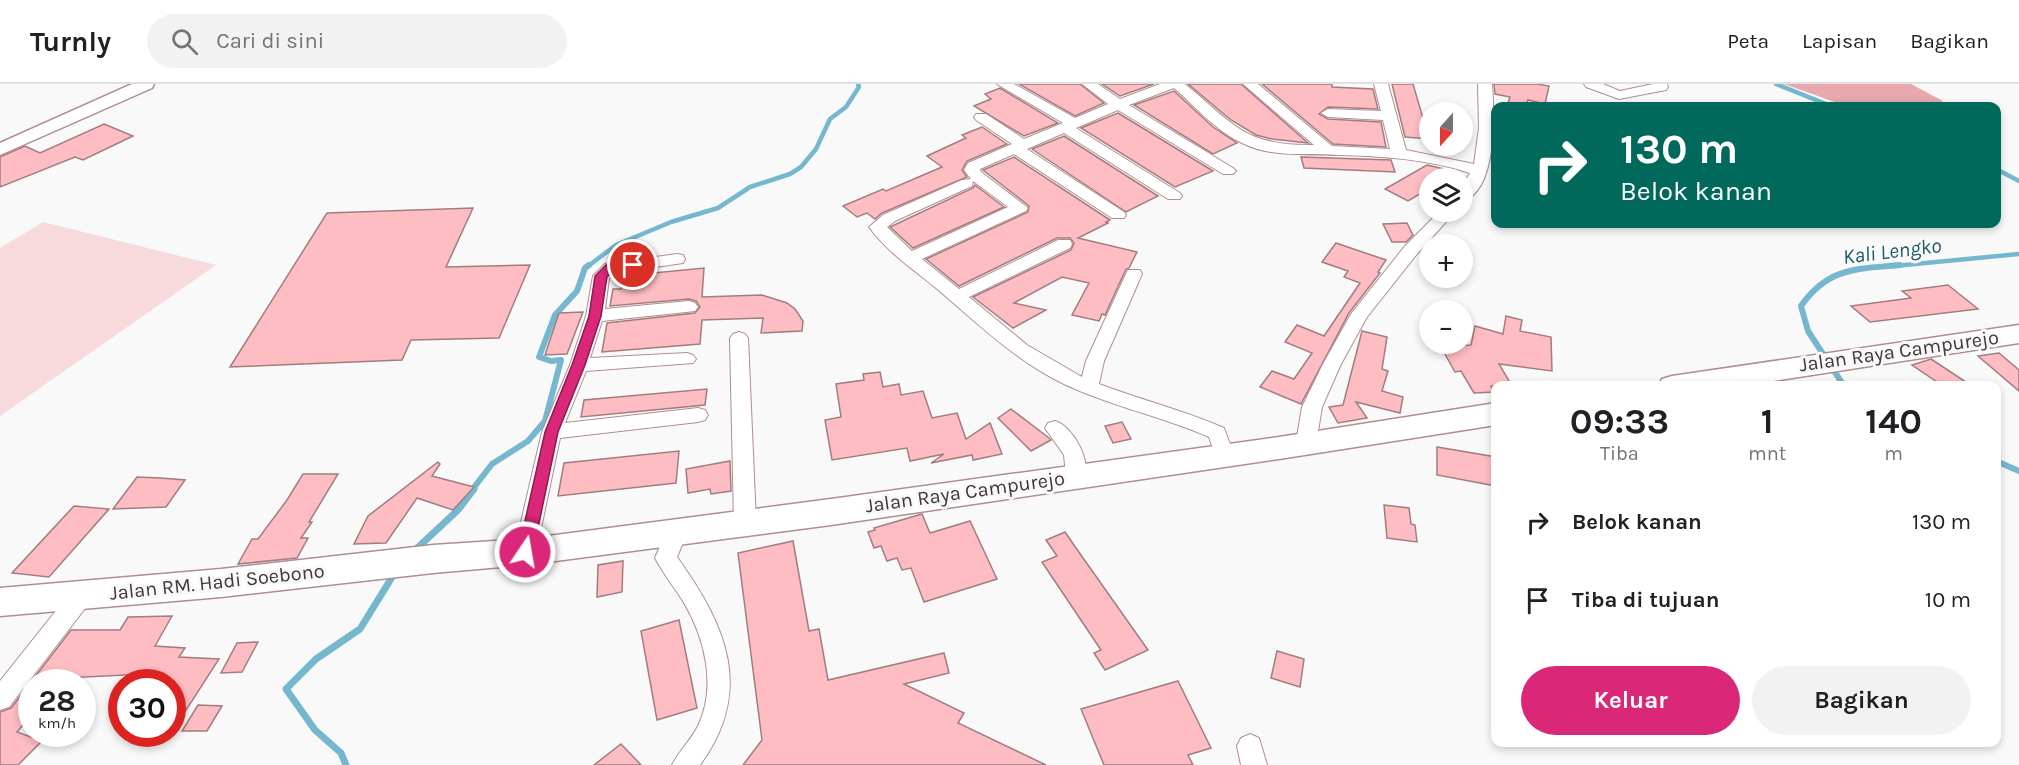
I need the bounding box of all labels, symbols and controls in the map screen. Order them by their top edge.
search box [147,14,567,68]
text: Turnly [30,25,111,58]
icon: search [168,25,201,58]
text: Cari di sini [216,28,324,54]
text: Peta [1727,29,1769,53]
text: Lapisan [1802,29,1877,53]
text: Bagikan [1910,29,1989,53]
north arrow [1419,102,1473,156]
map controls [1419,102,1473,354]
text: 130 m [1620,124,1738,174]
icon: right [1521,126,1599,204]
button: layers [1419,168,1473,222]
text: Belok kanan [1620,175,1772,207]
water label: Kali Lengko [1841,233,1943,269]
button: + [1419,234,1473,288]
pin [607,239,658,290]
icon: arrive [616,248,649,281]
button: − [1419,300,1473,354]
street label: Jalan Raya Campurejo [1798,326,2000,376]
text: 09:33 [1570,400,1669,442]
text: 1 [1761,400,1774,442]
text: 140 [1865,400,1922,442]
text: Tiba [1600,442,1639,465]
text: mnt [1748,442,1786,465]
text: m [1884,442,1903,465]
street label: Jalan Raya Campurejo [864,467,1066,517]
icon: right [1521,506,1554,539]
text: Belok kanan [1572,509,1702,535]
text: 130 m [1912,509,1971,535]
position arrow [493,520,557,584]
street label: Jalan RM. Hadi Soebono [108,559,326,605]
icon: arrive [1521,584,1554,617]
text: Tiba di tujuan [1572,587,1719,613]
text: 10 m [1925,587,1971,613]
button: Keluar [1521,666,1740,735]
button: Bagikan [1752,666,1971,735]
speed limit sign: 30 [108,669,186,747]
text: 28 [38,683,76,719]
text: km/h [38,714,76,732]

